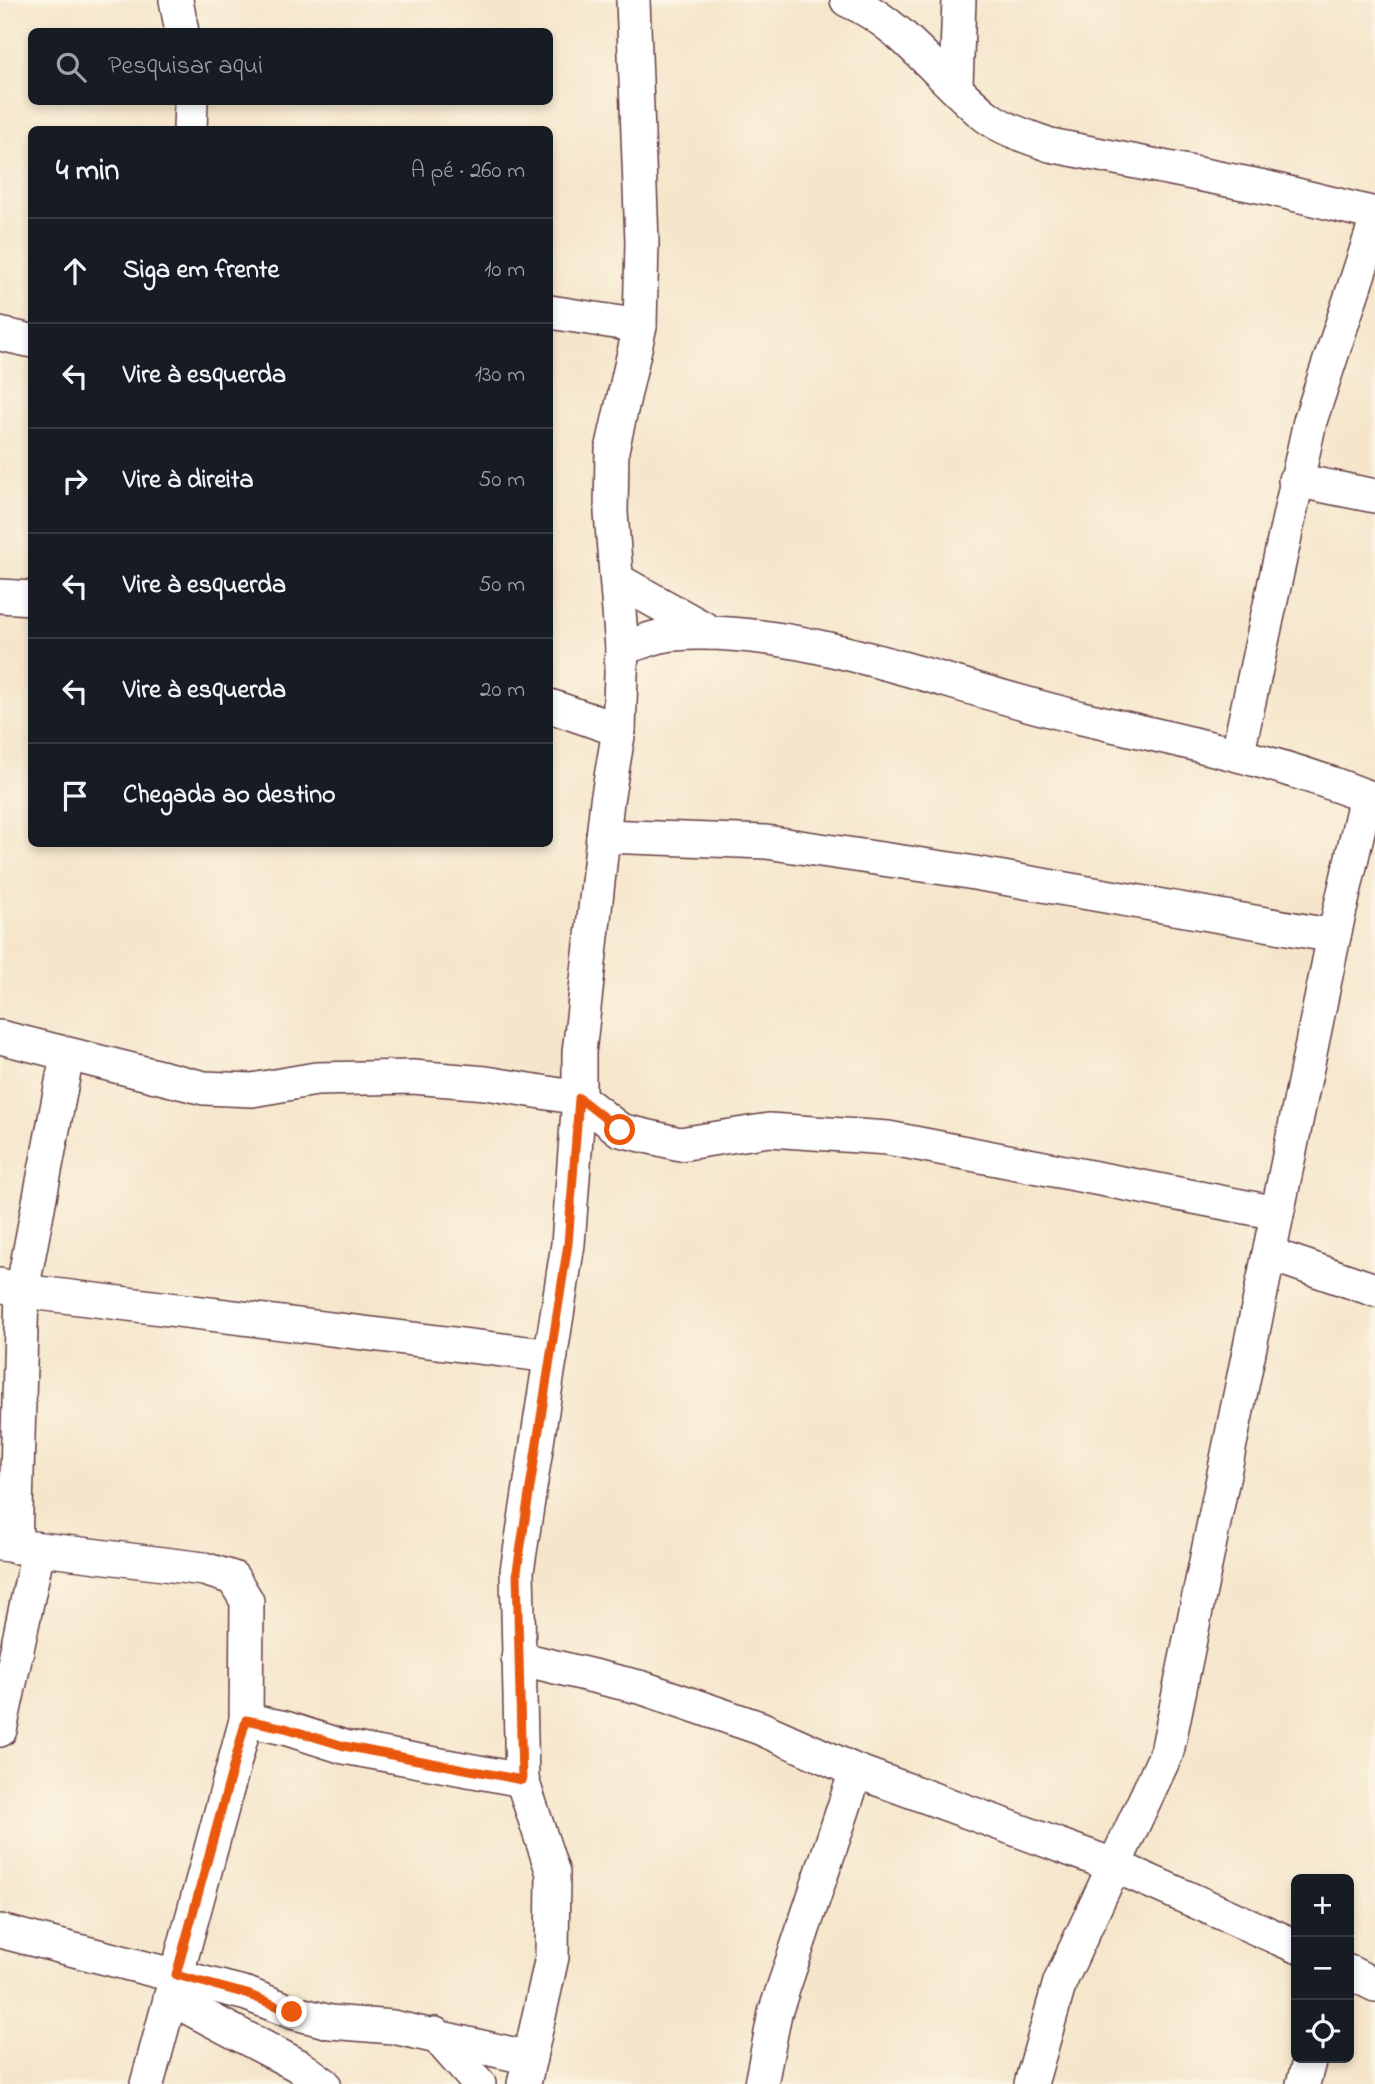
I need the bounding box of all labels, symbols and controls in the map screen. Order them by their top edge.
search box [28,28,553,105]
icon: search [52,48,90,86]
text: Pesquisar aqui [108,48,263,86]
text: 4 min [56,150,119,194]
text: A pé · 260 m [411,155,525,188]
icon: ahead [56,252,94,290]
text: Siga em frente [123,252,279,290]
text: 10 m [484,254,525,287]
icon: left [56,357,94,395]
text: Vire à esquerda [123,357,286,395]
text: 130 m [475,359,525,392]
icon: right [56,462,94,500]
text: Vire à direita [123,462,254,500]
text: 50 m [478,464,525,497]
icon: left [56,567,94,605]
text: Vire à esquerda [123,567,286,605]
text: 50 m [478,569,525,602]
icon: left [56,672,94,710]
text: Vire à esquerda [123,672,286,710]
text: 20 m [480,674,525,707]
icon: arrive [56,777,94,815]
text: Chegada ao destino [123,777,335,815]
route start [604,1114,635,1145]
map controls [1291,1874,1354,2063]
button: + [1291,1874,1354,1937]
button: − [1291,1937,1354,2000]
route end [276,1996,307,2027]
button: locate [1291,2000,1354,2063]

